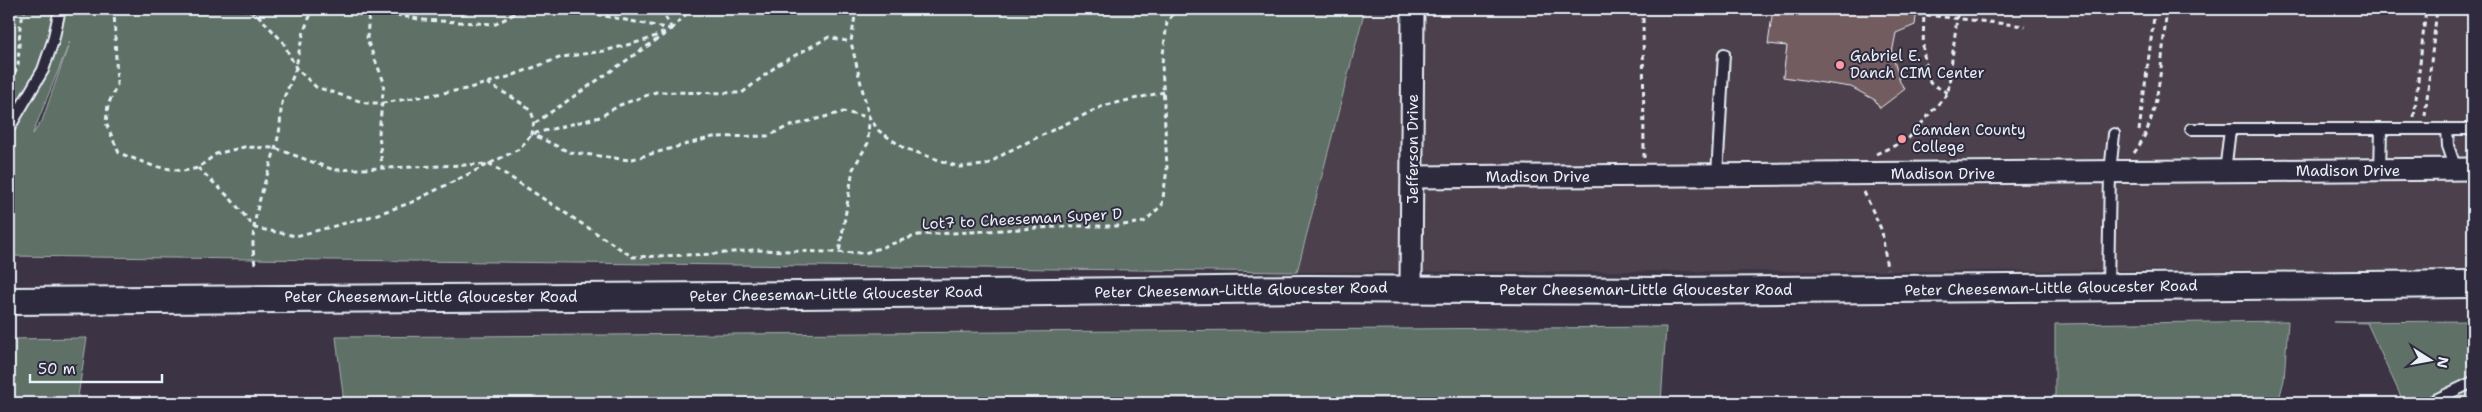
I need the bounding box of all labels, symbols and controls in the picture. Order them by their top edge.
place label: Gabriel E. Danch CIM Center [1850,46,1985,83]
marker: Gabriel E. Danch CIM Center [1834,59,1846,71]
street label: Jefferson Drive [1403,94,1423,204]
place label: Camden County College [1912,120,2026,157]
marker: Camden County College [1896,133,1908,145]
street label: Madison Drive [2296,161,2400,181]
street label: Madison Drive [1891,164,1995,184]
street label: Madison Drive [1486,167,1590,187]
street label: Lot7 to Cheeseman Super D [921,204,1123,234]
street label: Peter Cheeseman-Little Gloucester Road [1904,275,2198,301]
street label: Peter Cheeseman-Little Gloucester Road [1094,277,1388,303]
street label: Peter Cheeseman-Little Gloucester Road [1499,280,1793,300]
street label: Peter Cheeseman-Little Gloucester Road [689,281,983,307]
street label: Peter Cheeseman-Little Gloucester Road [284,287,578,307]
north arrow [2404,334,2454,384]
scale bar [30,352,162,384]
text: N [2433,355,2453,370]
text: 50 m [38,359,76,379]

